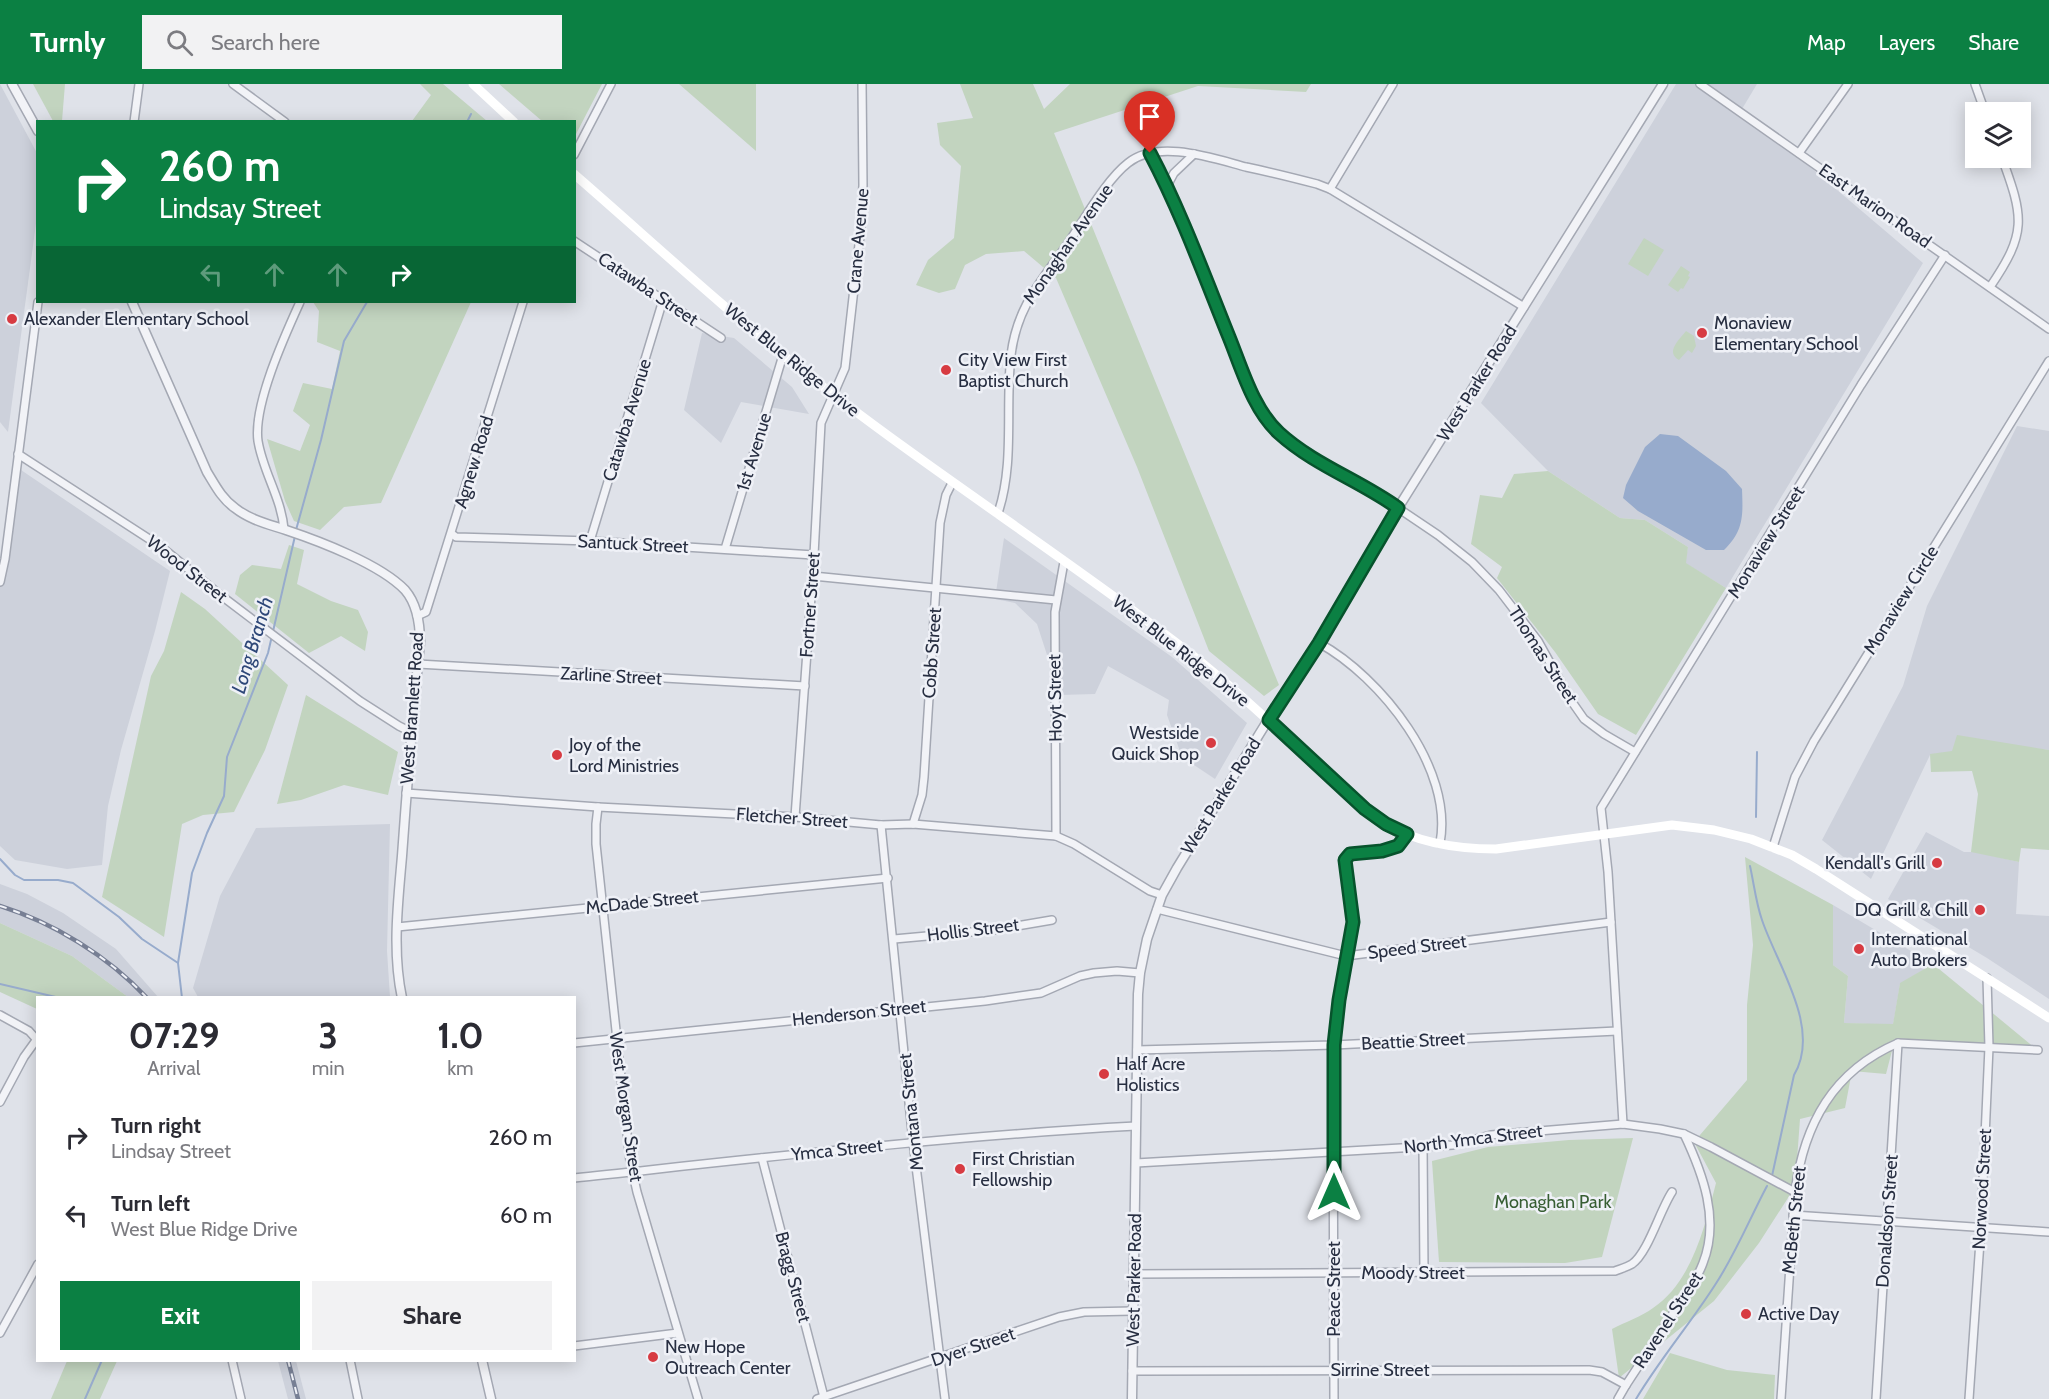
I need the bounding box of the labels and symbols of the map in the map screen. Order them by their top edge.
pin [1124,91,1175,153]
street label: East Marion Road [1815,159,1935,253]
street label: Monaghan Avenue [1018,180,1118,308]
street label: Crane Avenue [842,187,874,295]
street label: Catawba Street [594,247,702,331]
street label: West Blue Ridge Drive [720,299,864,421]
place label: Alexander Elementary School [24,308,249,330]
marker: Alexander Elementary School [5,312,19,326]
place label: Monaview Elementary School [1714,312,1859,355]
street label: West Parker Road [1432,321,1522,445]
marker: Monaview Elementary School [1695,326,1709,340]
place label: City View First Baptist Church [958,349,1068,392]
street label: Catawba Avenue [598,356,656,484]
marker: City View First Baptist Church [939,363,953,377]
street label: 1st Avenue [732,410,776,494]
street label: Agnew Road [450,413,498,511]
street label: Monaview Street [1723,482,1809,602]
street label: Santuck Street [577,530,689,558]
street label: Wood Street [142,531,232,607]
street label: Monaview Circle [1859,542,1943,658]
street label: Fortner Street [795,552,825,658]
street label: West Blue Ridge Drive [1108,591,1254,711]
water label: Long Branch [226,594,278,696]
street label: Thomas Street [1503,602,1583,708]
street label: Cobb Street [918,607,946,699]
street label: West Bramlett Road [396,631,428,785]
street label: Hoyt Street [1043,654,1067,742]
street label: Zarline Street [560,662,662,690]
place label: Westside Quick Shop [1112,722,1199,765]
place label: Joy of the Lord Ministries [568,734,679,777]
street label: West Parker Road [1176,734,1266,858]
marker: Westside Quick Shop [1204,736,1218,750]
marker: Joy of the Lord Ministries [550,748,564,762]
street label: Fletcher Street [735,803,849,833]
place label: Kendall's Grill [1825,852,1926,874]
marker: Kendall's Grill [1930,856,1944,870]
street label: McDade Street [584,885,700,919]
place label: DQ Grill & Chill [1855,899,1969,921]
marker: DQ Grill & Chill [1973,903,1987,917]
street label: Hollis Street [926,913,1020,947]
place label: International Auto Brokers [1871,928,1968,971]
street label: Speed Street [1366,930,1468,964]
marker: International Auto Brokers [1852,942,1866,956]
street label: Henderson Street [791,995,927,1031]
street label: Beattie Street [1361,1027,1465,1055]
street label: West Morgan Street [605,1031,647,1183]
street label: Montana Street [894,1052,928,1172]
place label: Half Acre Holistics [1116,1053,1185,1096]
marker: Half Acre Holistics [1097,1067,1111,1081]
street label: North Ymca Street [1402,1120,1544,1158]
street label: Norwood Street [1968,1128,1996,1250]
street label: Ymca Street [789,1134,884,1166]
place label: First Christian Fellowship [972,1148,1075,1191]
street label: Donaldson Street [1871,1154,1903,1288]
position arrow [1302,1160,1366,1224]
marker: First Christian Fellowship [953,1162,967,1176]
street label: McBeth Street [1777,1165,1811,1275]
park label: Monaghan Park [1495,1191,1612,1213]
street label: West Parker Road [1122,1213,1146,1347]
street label: Bragg Street [770,1229,816,1325]
street label: Peace Street [1323,1241,1345,1337]
street label: Moody Street [1361,1262,1465,1284]
street label: Ravenel Street [1629,1268,1707,1372]
place label: Active Day [1758,1303,1839,1325]
marker: Active Day [1739,1307,1753,1321]
street label: Dyer Street [928,1322,1018,1372]
place label: New Hope Outreach Center [665,1336,791,1379]
marker: New Hope Outreach Center [646,1350,660,1364]
street label: Sirrine Street [1330,1359,1430,1381]

